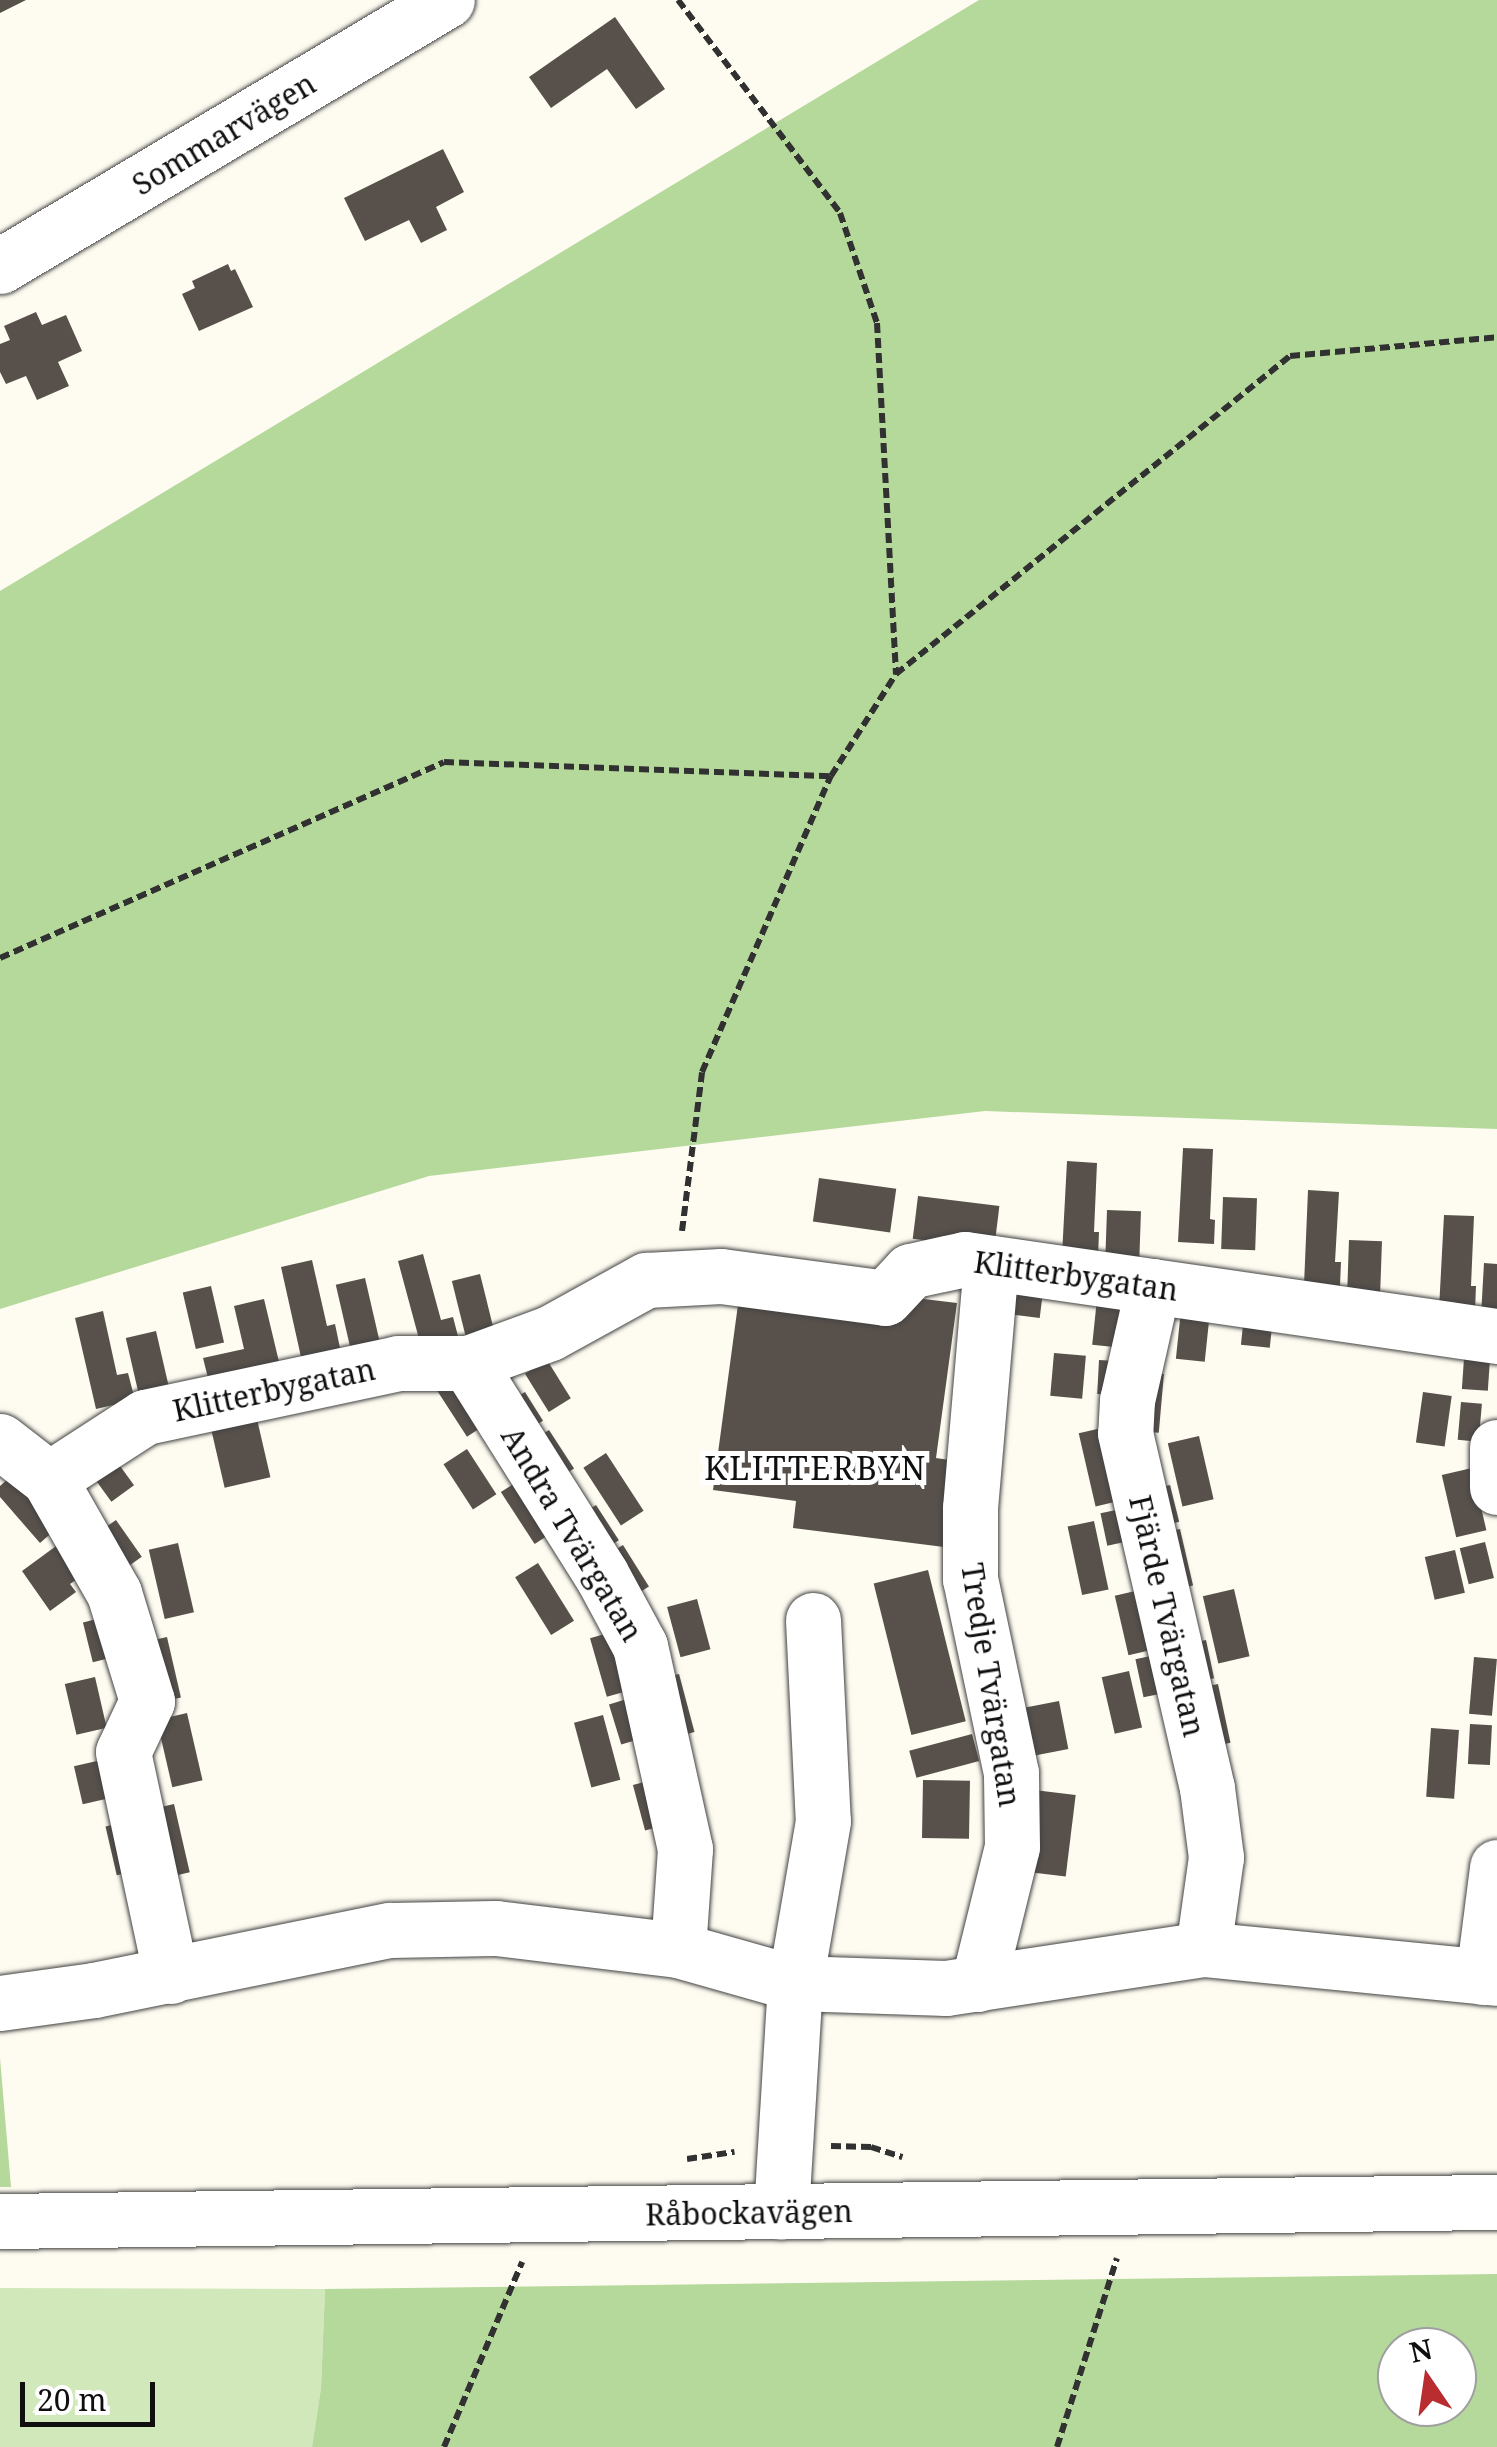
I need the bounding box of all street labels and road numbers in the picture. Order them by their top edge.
street label: Sommarvägen [126,65,322,203]
street label: Klitterbygatan [972,1244,1180,1308]
street label: Klitterbygatan [170,1351,378,1429]
street label: Andra Tvärgatan [494,1420,650,1648]
street label: Fjärde Tvärgatan [1122,1492,1212,1740]
street label: Tredje Tvärgatan [954,1560,1028,1810]
street label: Råbockavägen [645,2193,853,2233]

